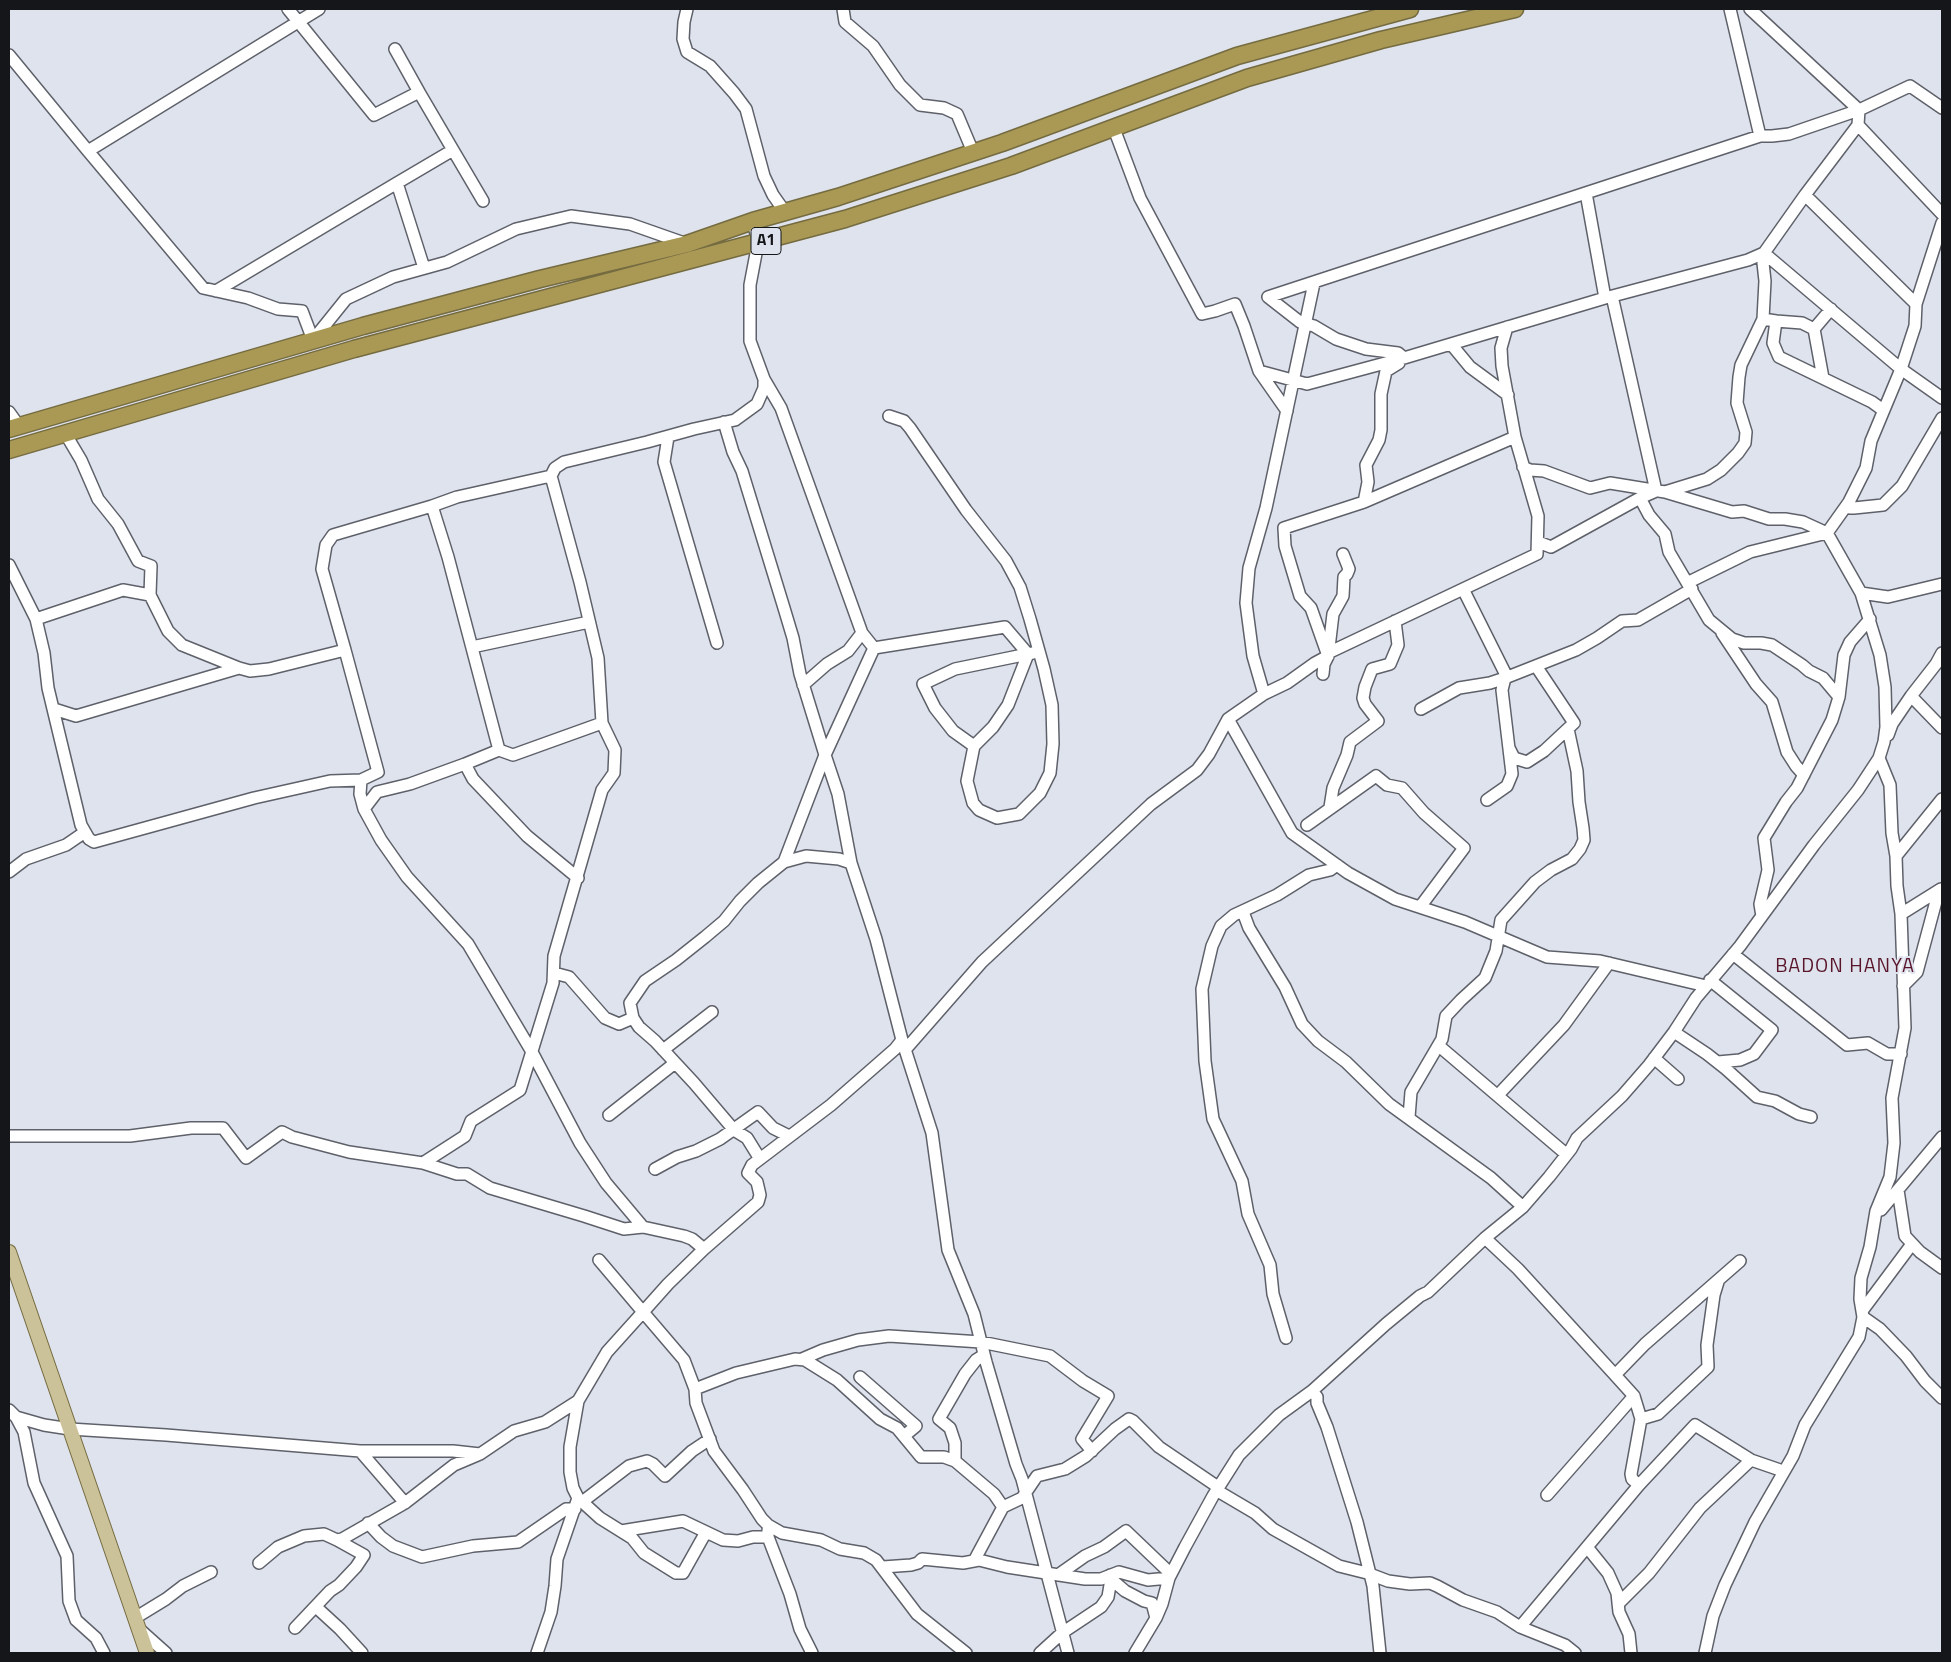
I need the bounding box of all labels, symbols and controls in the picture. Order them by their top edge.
road number: A1 [751,228,781,255]
district label: BADON HANYA [1774,955,1916,979]

